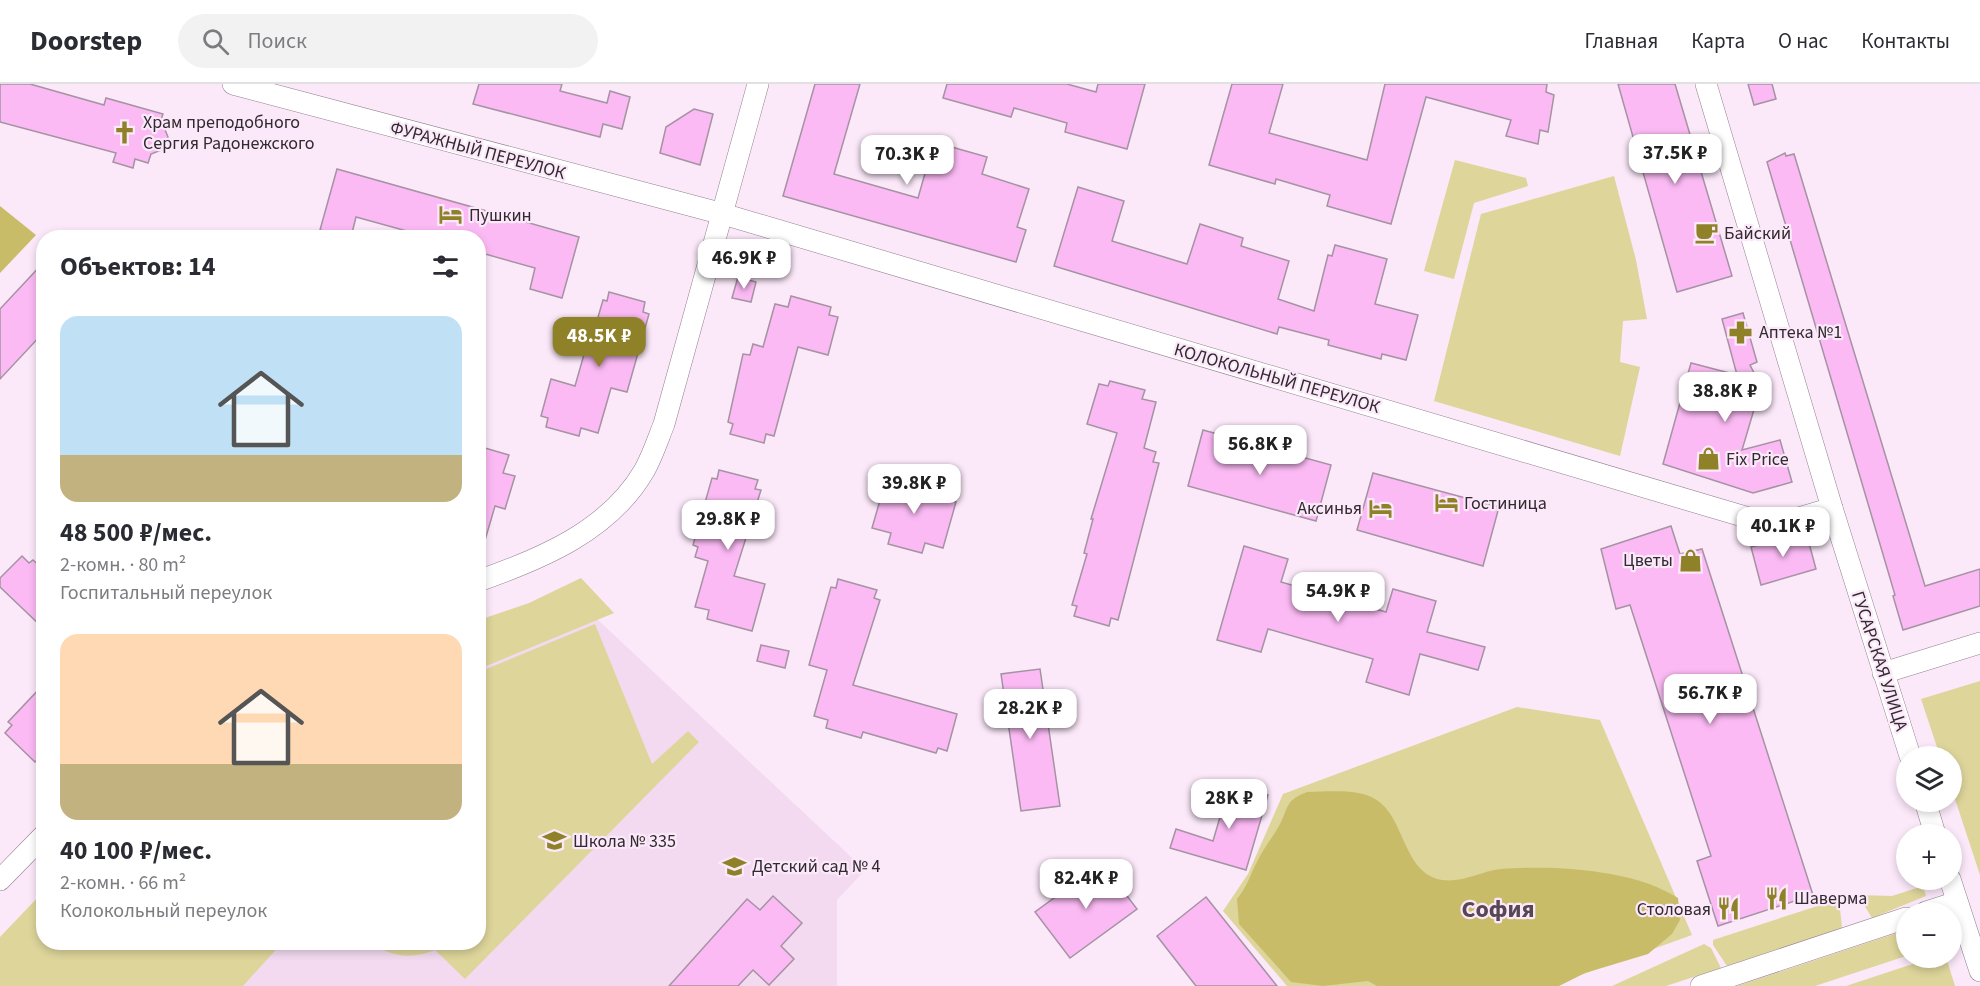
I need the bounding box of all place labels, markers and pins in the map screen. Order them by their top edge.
place label: Храм преподобного Сергия Радонежского [143,110,314,156]
church icon: Храм преподобного Сергия Радонежского [112,119,138,145]
pin: 37.5K ₽ [1620,134,1730,185]
pin: 70.3K ₽ [852,135,962,186]
hotel icon: Пушкин [438,202,464,228]
place label: Пушкин [469,203,532,228]
cafe icon: Байский [1693,220,1719,246]
place label: Байский [1724,221,1791,246]
pin: 46.9K ₽ [689,239,799,290]
pin: 48.5K ₽ [544,317,654,368]
pharmacy icon: Аптека №1 [1728,319,1754,345]
place label: Аптека №1 [1759,320,1842,345]
pin: 38.8K ₽ [1670,372,1780,423]
pin: 56.8K ₽ [1205,425,1315,476]
shop icon: Fix Price [1695,446,1721,472]
place label: Fix Price [1726,447,1789,472]
pin: 39.8K ₽ [859,464,969,515]
hotel icon: Гостиница [1433,490,1459,516]
place label: Гостиница [1464,491,1547,516]
hotel icon: Аксинья [1367,495,1393,521]
place label: Аксинья [1297,496,1362,521]
pin: 29.8K ₽ [673,500,783,551]
pin: 40.1K ₽ [1728,507,1838,558]
shop icon: Цветы [1678,547,1704,573]
place label: Цветы [1623,548,1673,573]
pin: 54.9K ₽ [1283,572,1393,623]
pin: 56.7K ₽ [1655,674,1765,725]
pin: 28.2K ₽ [975,689,1085,740]
pin: 28K ₽ [1187,779,1271,830]
school or university icon: Школа № 335 [542,828,568,854]
place label: Школа № 335 [573,829,676,854]
school or university icon: Детский сад № 4 [721,853,747,879]
place label: Детский сад № 4 [752,854,880,879]
pin: 82.4K ₽ [1031,859,1141,910]
restaurant icon: Шаверма [1763,885,1789,911]
place label: Шаверма [1794,886,1867,911]
restaurant icon: Столовая [1716,896,1742,922]
place label: Столовая [1637,897,1711,922]

